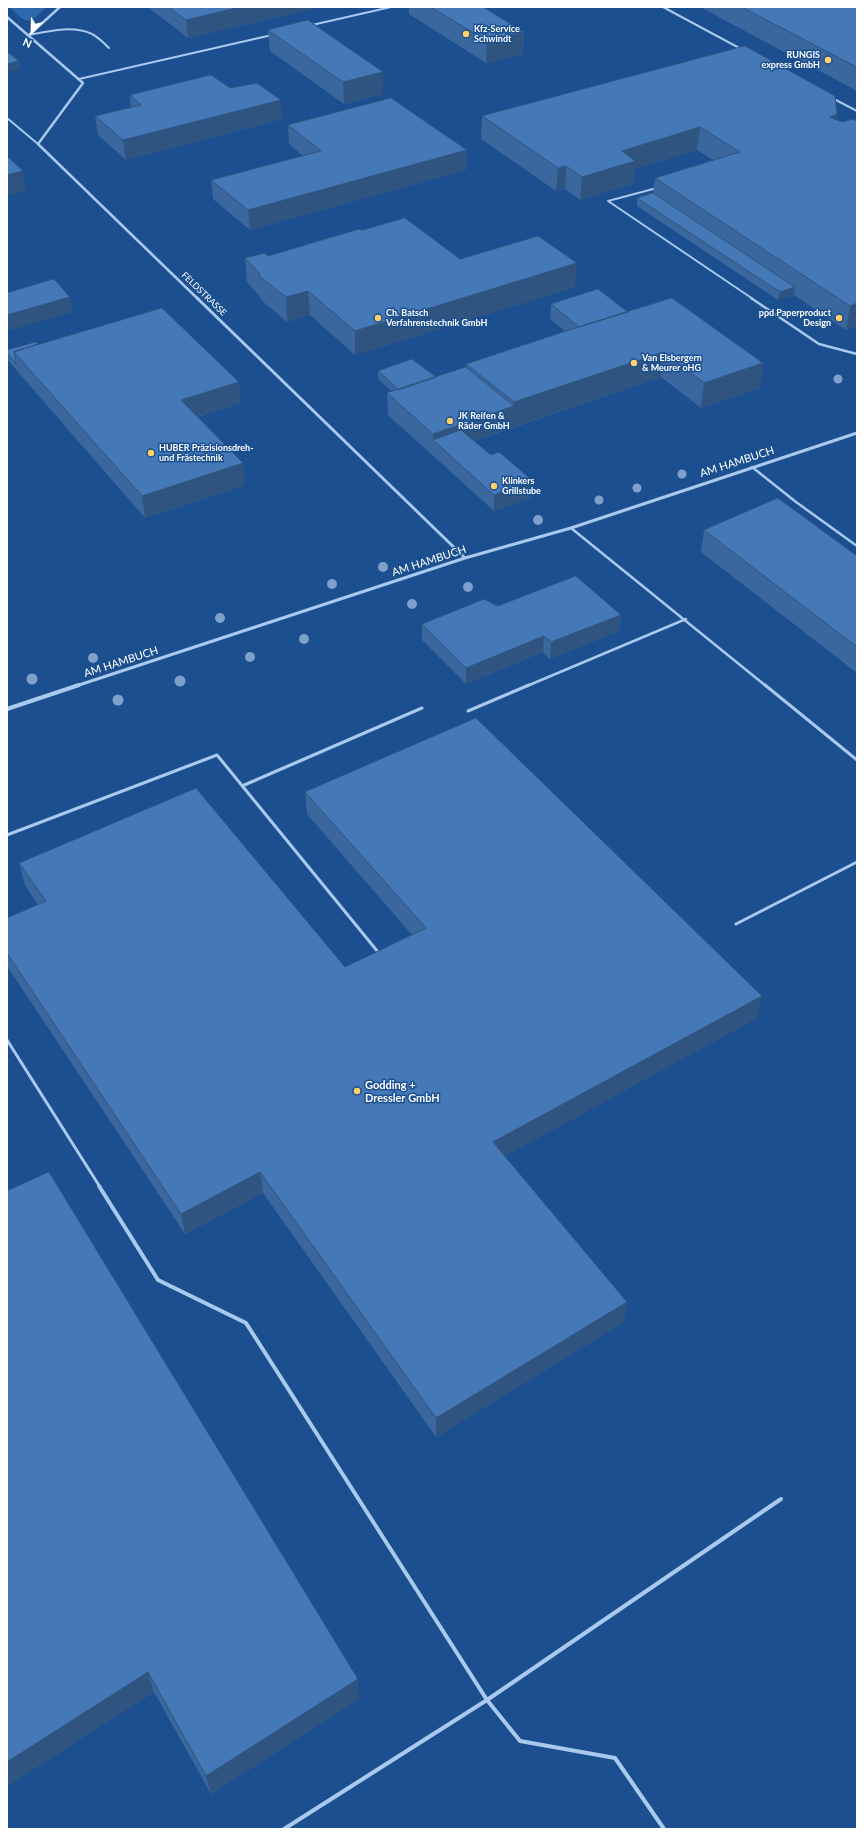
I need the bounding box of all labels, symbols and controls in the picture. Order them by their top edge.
north arrow [12,12,52,52]
place label: Kfz-Service Schwindt [474,24,520,45]
marker: Kfz-Service Schwindt [461,29,471,39]
text: N [21,36,34,51]
place label: RUNGIS express GmbH [761,50,820,71]
marker: RUNGIS express GmbH [823,55,833,65]
street label: FELDSTRASSE [179,270,229,318]
place label: Ch. Batsch Verfahrenstechnik GmbH [386,308,487,329]
place label: ppd Paperproduct Design [759,308,831,329]
marker: Ch. Batsch Verfahrenstechnik GmbH [373,313,383,323]
marker: ppd Paperproduct Design [834,313,844,323]
place label: Van Elsbergern & Meurer oHG [642,353,702,374]
marker: Van Elsbergern & Meurer oHG [629,358,639,368]
place label: JK Reifen & Räder GmbH [458,411,510,432]
marker: JK Reifen & Räder GmbH [445,416,455,426]
place label: HUBER Präzisionsdreh- und Frästechnik [159,443,253,464]
street label: AM HAMBUCH [698,444,776,480]
marker: HUBER Präzisionsdreh- und Frästechnik [146,448,156,458]
place label: Klinkers Grillstube [502,476,541,497]
marker: Klinkers Grillstube [489,481,499,491]
street label: AM HAMBUCH [390,543,468,579]
street label: AM HAMBUCH [82,644,160,680]
place label: Godding + Dressler GmbH [365,1078,440,1104]
marker: Godding + Dressler GmbH [352,1086,362,1096]

